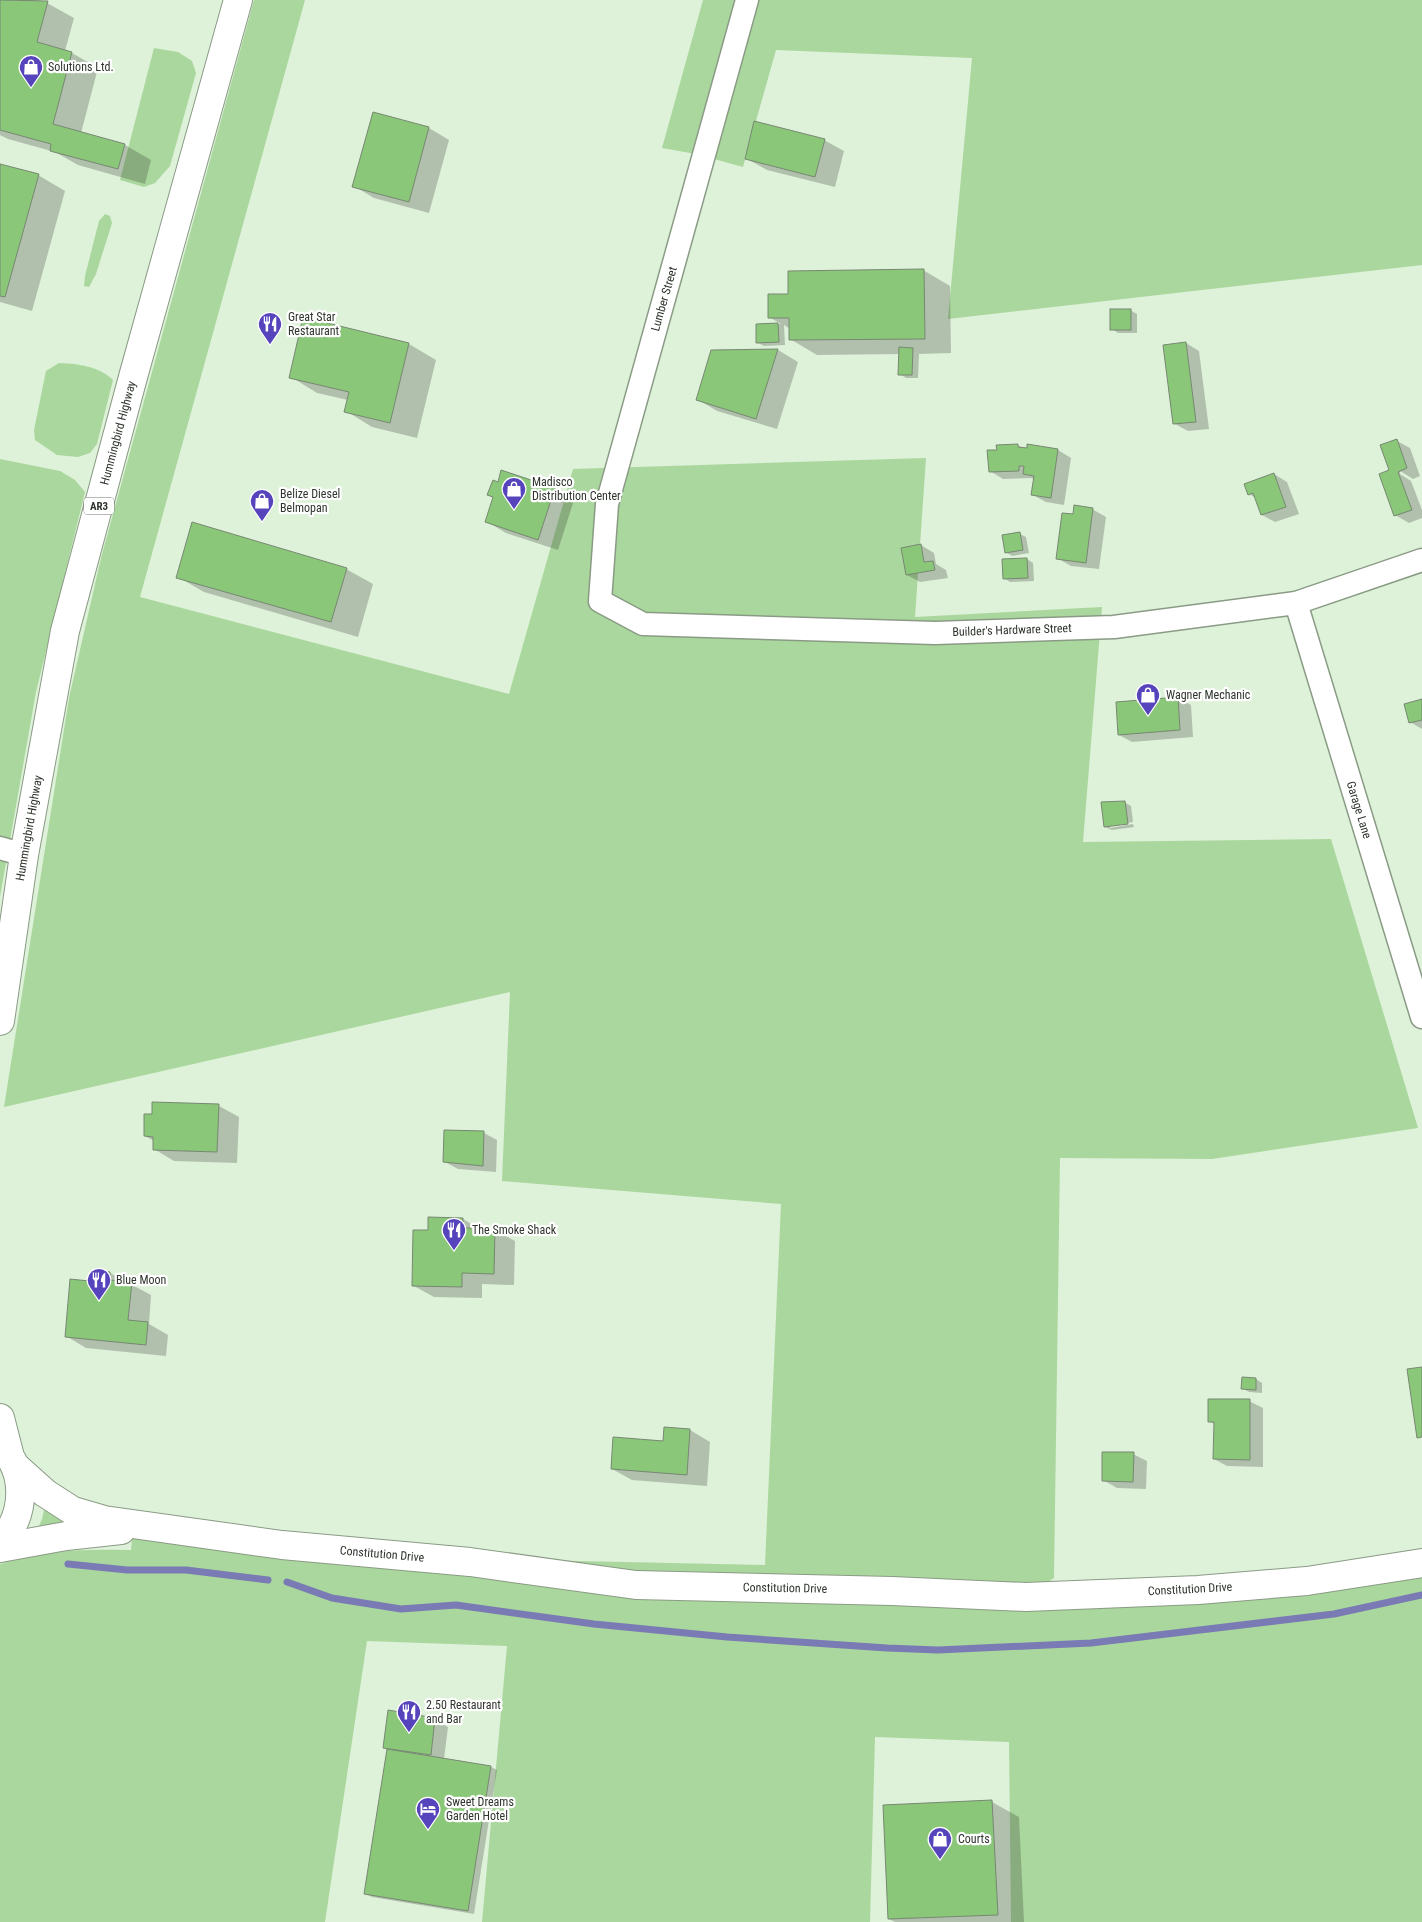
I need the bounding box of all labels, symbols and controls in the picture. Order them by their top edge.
shop icon: Solutions Ltd. [18,54,44,88]
place label: Solutions Ltd. [48,60,114,74]
street label: Lumber Street [648,265,680,333]
place label: Great Star Restaurant [288,310,340,338]
restaurant icon: Great Star Restaurant [257,311,283,345]
street label: Hummingbird Highway [97,379,139,487]
place label: Madisco Distribution Center [532,475,621,503]
shop icon: Madisco Distribution Center [501,476,527,510]
place label: Belize Diesel Belmopan [280,487,340,515]
shop icon: Belize Diesel Belmopan [249,488,275,522]
road number: AR3 [84,498,114,514]
street label: Builder's Hardware Street [952,621,1072,639]
shop icon: Wagner Mechanic [1135,682,1161,716]
place label: Wagner Mechanic [1166,688,1251,702]
street label: Hummingbird Highway [13,774,45,882]
street label: Garage Lane [1344,780,1374,841]
restaurant icon: The Smoke Shack [441,1217,467,1251]
place label: The Smoke Shack [472,1223,557,1237]
restaurant icon: Blue Moon [86,1267,112,1301]
place label: Blue Moon [116,1273,167,1287]
street label: Constitution Drive [339,1543,425,1565]
street label: Constitution Drive [743,1580,828,1596]
street label: Constitution Drive [1147,1580,1233,1598]
place label: 2.50 Restaurant and Bar [426,1698,501,1726]
restaurant icon: 2.50 Restaurant and Bar [396,1699,422,1733]
place label: Sweet Dreams Garden Hotel [446,1795,514,1823]
hotel icon: Sweet Dreams Garden Hotel [415,1796,441,1830]
shop icon: Courts [927,1826,953,1860]
place label: Courts [958,1832,990,1846]

